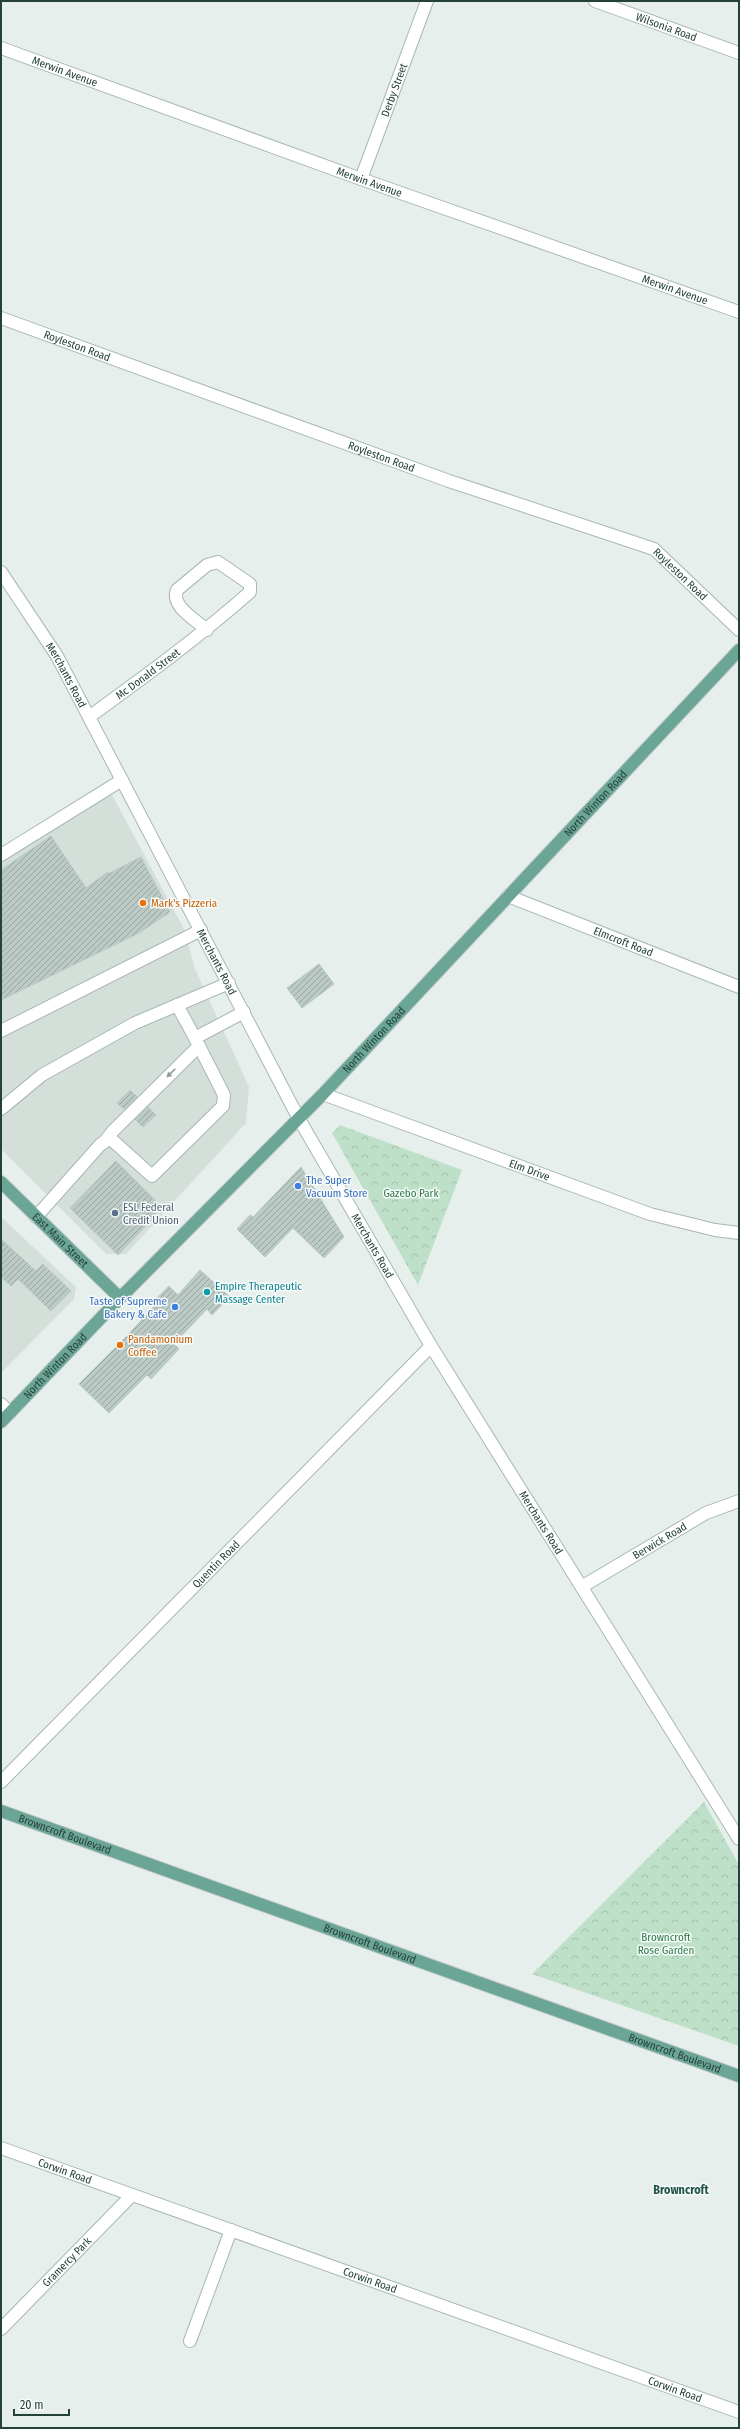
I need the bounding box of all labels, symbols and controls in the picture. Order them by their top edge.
street label: Wilsonia Road [634,10,699,44]
street label: Merwin Avenue [30,53,99,89]
street label: Derby Street [378,61,410,118]
street label: Merwin Avenue [335,164,404,199]
street label: Merwin Avenue [641,272,710,307]
street label: Royleston Road [42,328,112,364]
street label: Royleston Road [346,438,417,475]
street label: Royleston Road [650,545,710,603]
street label: Merchants Road [43,640,89,710]
street label: Mc Donald Street [113,645,183,702]
street label: North Winton Road [561,768,629,839]
place label: Mark's Pizzeria [151,897,217,910]
marker: Mark's Pizzeria [138,898,148,908]
street label: Elmcroft Road [592,924,655,959]
street label: Merchants Road [194,927,239,997]
street label: North Winton Road [340,1004,408,1075]
one-way arrow [166,1069,176,1078]
street label: Elm Drive [507,1156,552,1183]
place label: The Super Vacuum Store [306,1174,367,1200]
marker: The Super Vacuum Store [293,1181,303,1191]
park label: Gazebo Park [383,1187,439,1200]
place label: ESL Federal Credit Union [123,1201,179,1227]
marker: ESL Federal Credit Union [110,1208,120,1218]
street label: East Main Street [30,1210,91,1270]
street label: Merchants Road [349,1211,396,1280]
place label: Empire Therapeutic Massage Center [215,1280,302,1306]
marker: Empire Therapeutic Massage Center [202,1287,212,1297]
place label: Taste of Supreme Bakery & Cafe [89,1295,167,1321]
marker: Taste of Supreme Bakery & Cafe [170,1302,180,1312]
street label: North Winton Road [21,1330,89,1401]
place label: Pandamonium Coffee [128,1333,193,1359]
marker: Pandamonium Coffee [115,1340,125,1350]
street label: Merchants Road [517,1488,566,1557]
street label: Berwick Road [630,1520,689,1562]
street label: Quentin Road [190,1538,242,1591]
street label: Browncroft Boulevard [17,1811,113,1857]
street label: Browncroft Boulevard [322,1921,418,1966]
park label: Browncroft Rose Garden [638,1931,694,1957]
street label: Browncroft Boulevard [627,2030,723,2076]
street label: Corwin Road [36,2155,94,2186]
district label: Browncroft [653,2183,710,2197]
street label: Gramercy Park [40,2234,94,2289]
street label: Corwin Road [341,2264,399,2296]
street label: Corwin Road [646,2374,704,2405]
scale bar [14,2391,69,2417]
text: 20 m [20,2398,44,2412]

